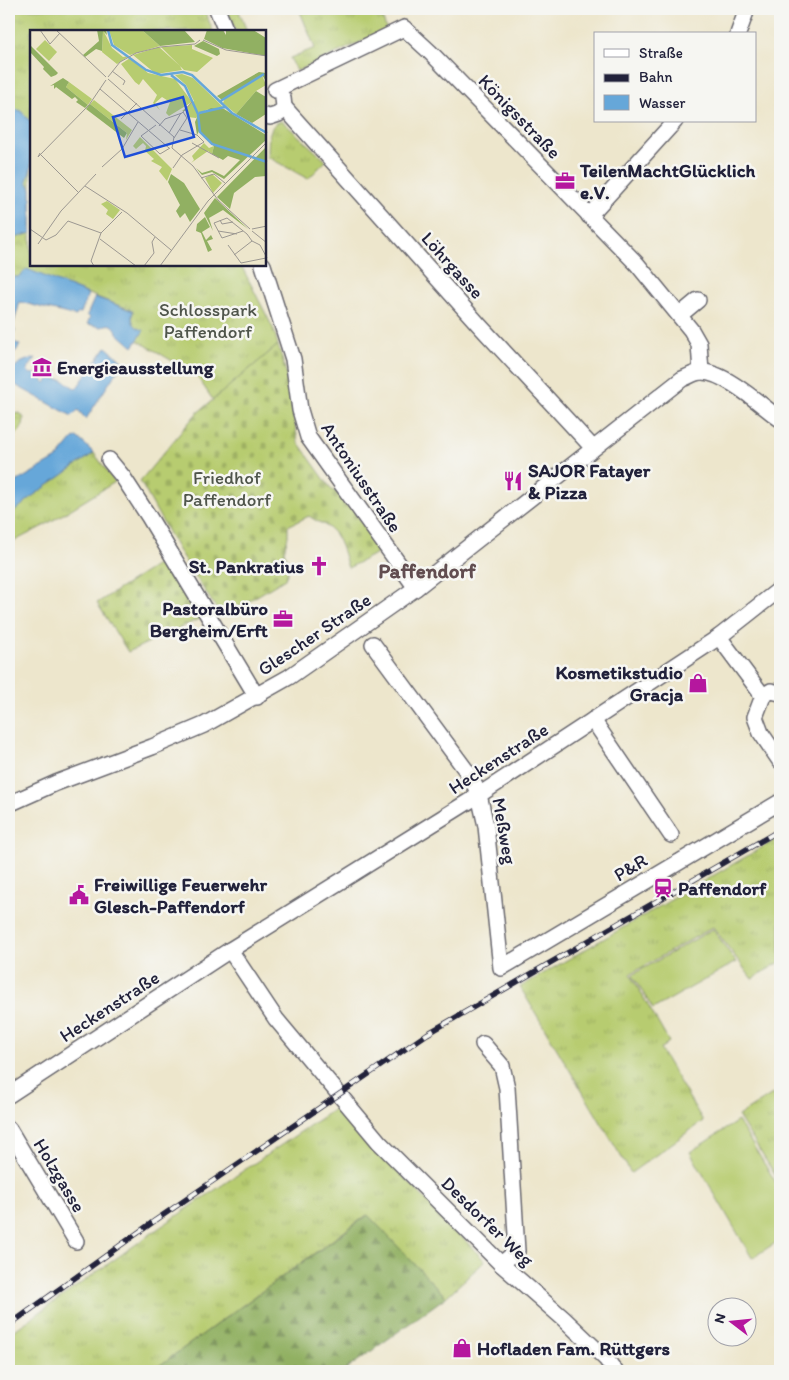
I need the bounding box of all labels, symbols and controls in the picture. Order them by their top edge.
inset map [30,30,266,266]
legend [594,32,756,122]
text: Straße [639,44,683,62]
text: Bahn [639,68,673,86]
street label: Königsstraße [474,69,566,163]
text: Wasser [639,94,686,112]
place label: TeilenMachtGlücklich e.V. [579,159,756,204]
office icon: TeilenMachtGlücklich e.V. [554,170,576,192]
street label: Löhrgasse [417,227,489,304]
park label: Schlosspark Paffendorf [159,298,257,343]
museum icon: Energieausstellung [31,356,53,378]
place label: Energieausstellung [57,356,215,379]
street label: Antoniusstraße [316,418,407,537]
place label: SAJOR Fatayer & Pizza [528,459,651,504]
park label: Friedhof Paffendorf [183,466,272,511]
restaurant icon: SAJOR Fatayer & Pizza [502,470,524,492]
place label: St. Pankratius [189,555,304,578]
church icon: St. Pankratius [308,555,330,577]
district label: Paffendorf [378,558,477,583]
street label: Glescher Straße [253,588,375,681]
place label: Pastoralbüro Bergheim/Erft [150,597,268,642]
office icon: Pastoralbüro Bergheim/Erft [272,608,294,630]
place label: Kosmetikstudio Gracja [556,661,684,706]
shop icon: Kosmetikstudio Gracja [687,672,709,694]
street label: Heckenstraße [444,718,552,799]
street label: Meßweg [487,796,522,867]
street label: P&R [609,848,651,886]
place label: Freiwillige Feuerwehr Glesch-Paffendorf [94,873,268,918]
station icon: Paffendorf [652,877,674,899]
place label: Paffendorf [678,877,767,900]
public building icon: Freiwillige Feuerwehr Glesch-Paffendorf [68,884,90,906]
street label: Heckenstraße [55,966,163,1047]
street label: Holzgasse [29,1134,91,1216]
street label: Desdorfer Weg [437,1172,539,1271]
north arrow [706,1298,756,1348]
text: N [711,1312,729,1325]
shop icon: Hofladen Fam. Rüttgers [451,1337,473,1359]
place label: Hofladen Fam. Rüttgers [477,1337,671,1360]

